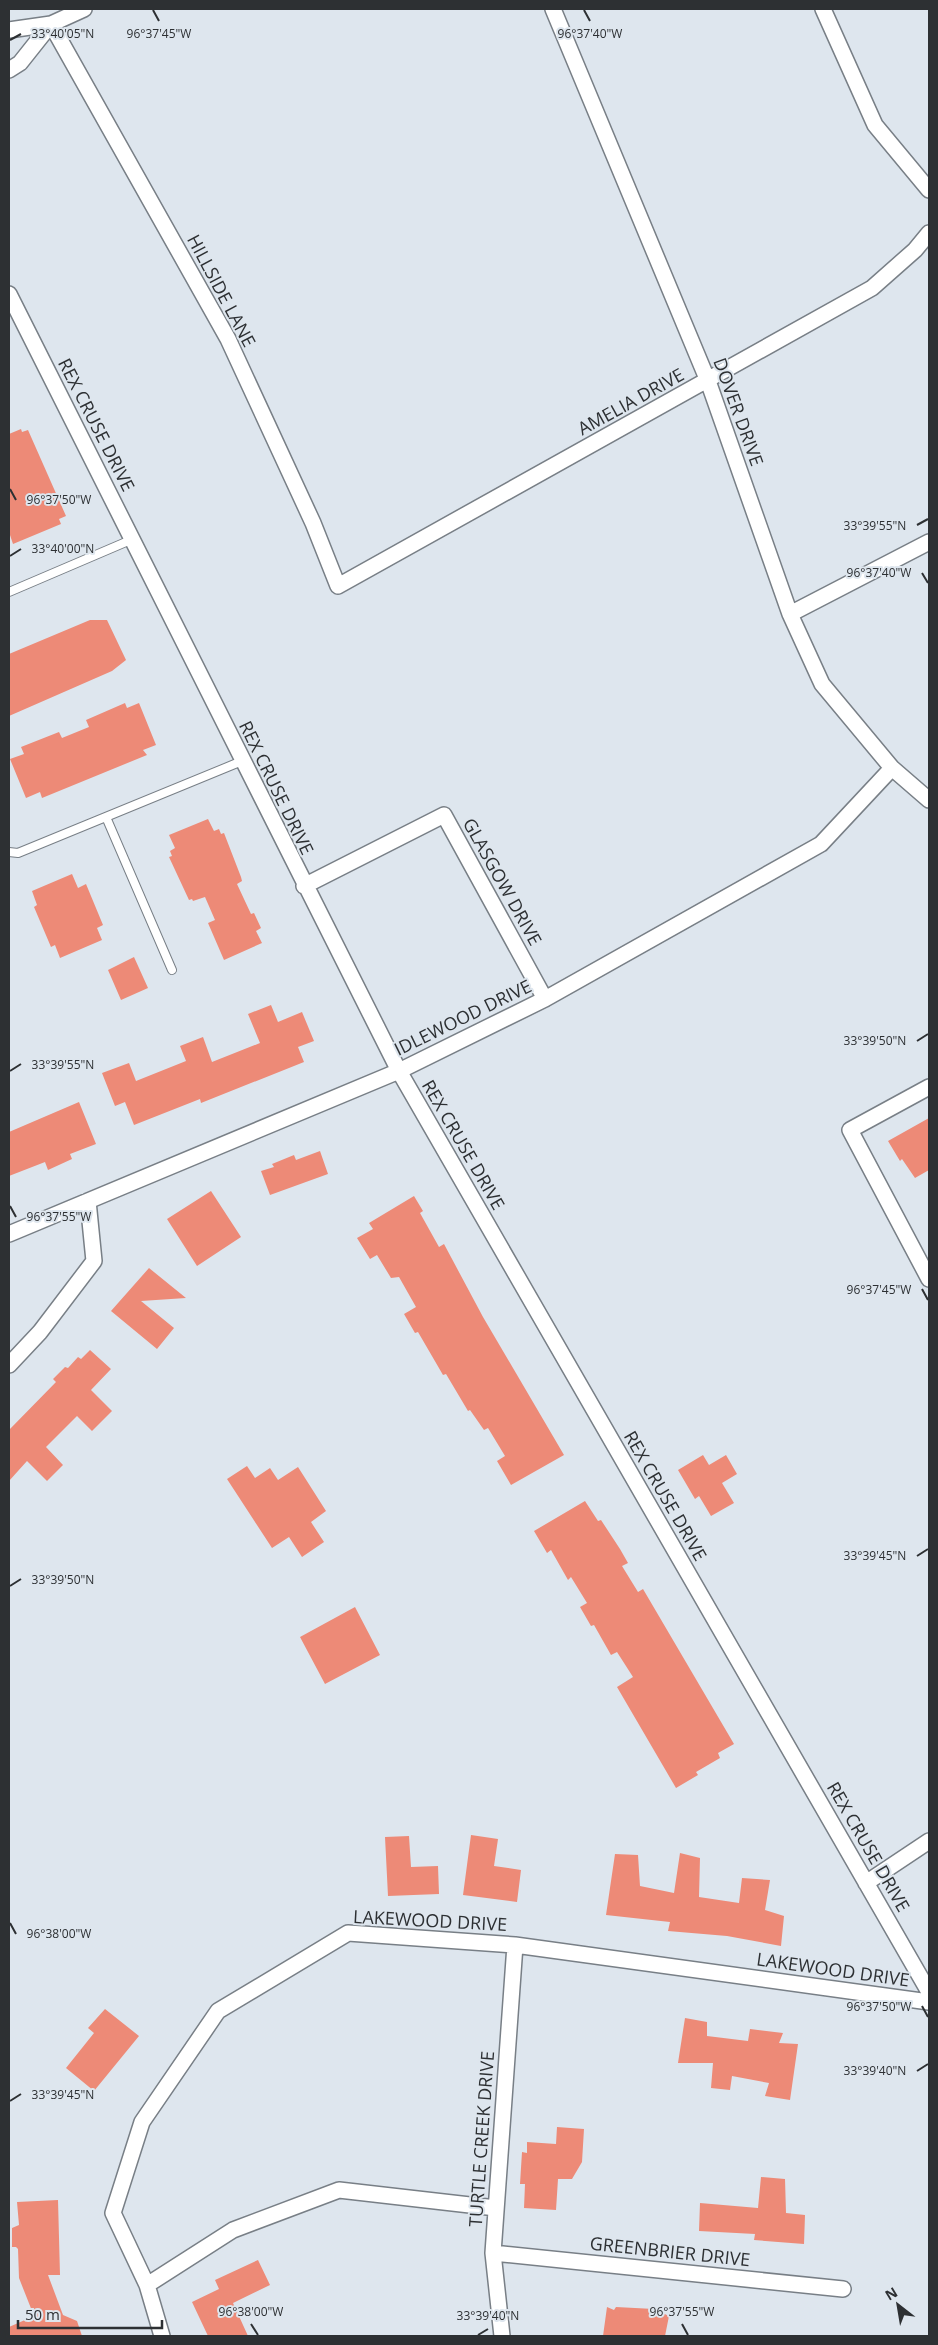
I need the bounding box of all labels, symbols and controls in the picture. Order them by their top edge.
text: 33°40'05"N [32,25,94,42]
text: 96°37'45"W [127,25,191,42]
text: 96°37'40"W [558,25,622,42]
street label: HILLSIDE LANE [182,230,262,351]
street label: REX CRUSE DRIVE [53,354,141,495]
street label: DOVER DRIVE [708,354,770,469]
street label: AMELIA DRIVE [573,362,688,440]
text: 96°37'50"W [27,491,91,508]
text: 33°39'55"N [844,517,906,534]
text: 33°40'00"N [32,540,94,557]
text: 96°37'40"W [847,564,911,581]
street label: REX CRUSE DRIVE [234,717,320,859]
street label: GLASGOW DRIVE [458,814,548,949]
street label: IDLEWOOD DRIVE [390,973,535,1061]
text: 33°39'50"N [844,1032,906,1049]
text: 33°39'55"N [32,1056,94,1073]
street label: REX CRUSE DRIVE [417,1075,511,1214]
text: 96°37'55"W [27,1208,91,1225]
text: 96°37'45"W [847,1281,911,1298]
street label: REX CRUSE DRIVE [619,1426,713,1565]
text: 33°39'45"N [844,1547,906,1564]
text: 33°39'50"N [32,1571,94,1588]
street label: REX CRUSE DRIVE [822,1777,916,1916]
street label: LAKEWOOD DRIVE [352,1904,508,1936]
text: 96°38'00"W [27,1925,91,1942]
street label: LAKEWOOD DRIVE [755,1946,911,1992]
text: 96°37'50"W [847,1998,911,2015]
street label: TURTLE CREEK DRIVE [463,2050,499,2228]
text: 33°39'40"N [844,2062,906,2079]
text: 33°39'45"N [32,2086,94,2103]
street label: GREENBRIER DRIVE [589,2231,752,2271]
north arrow [873,2280,923,2330]
text: N [881,2282,901,2305]
scale bar [18,2298,161,2330]
text: 96°38'00"W [219,2303,283,2320]
text: 96°37'55"W [650,2303,714,2320]
text: 50 m [25,2304,60,2324]
text: 33°39'40"N [457,2307,519,2324]

